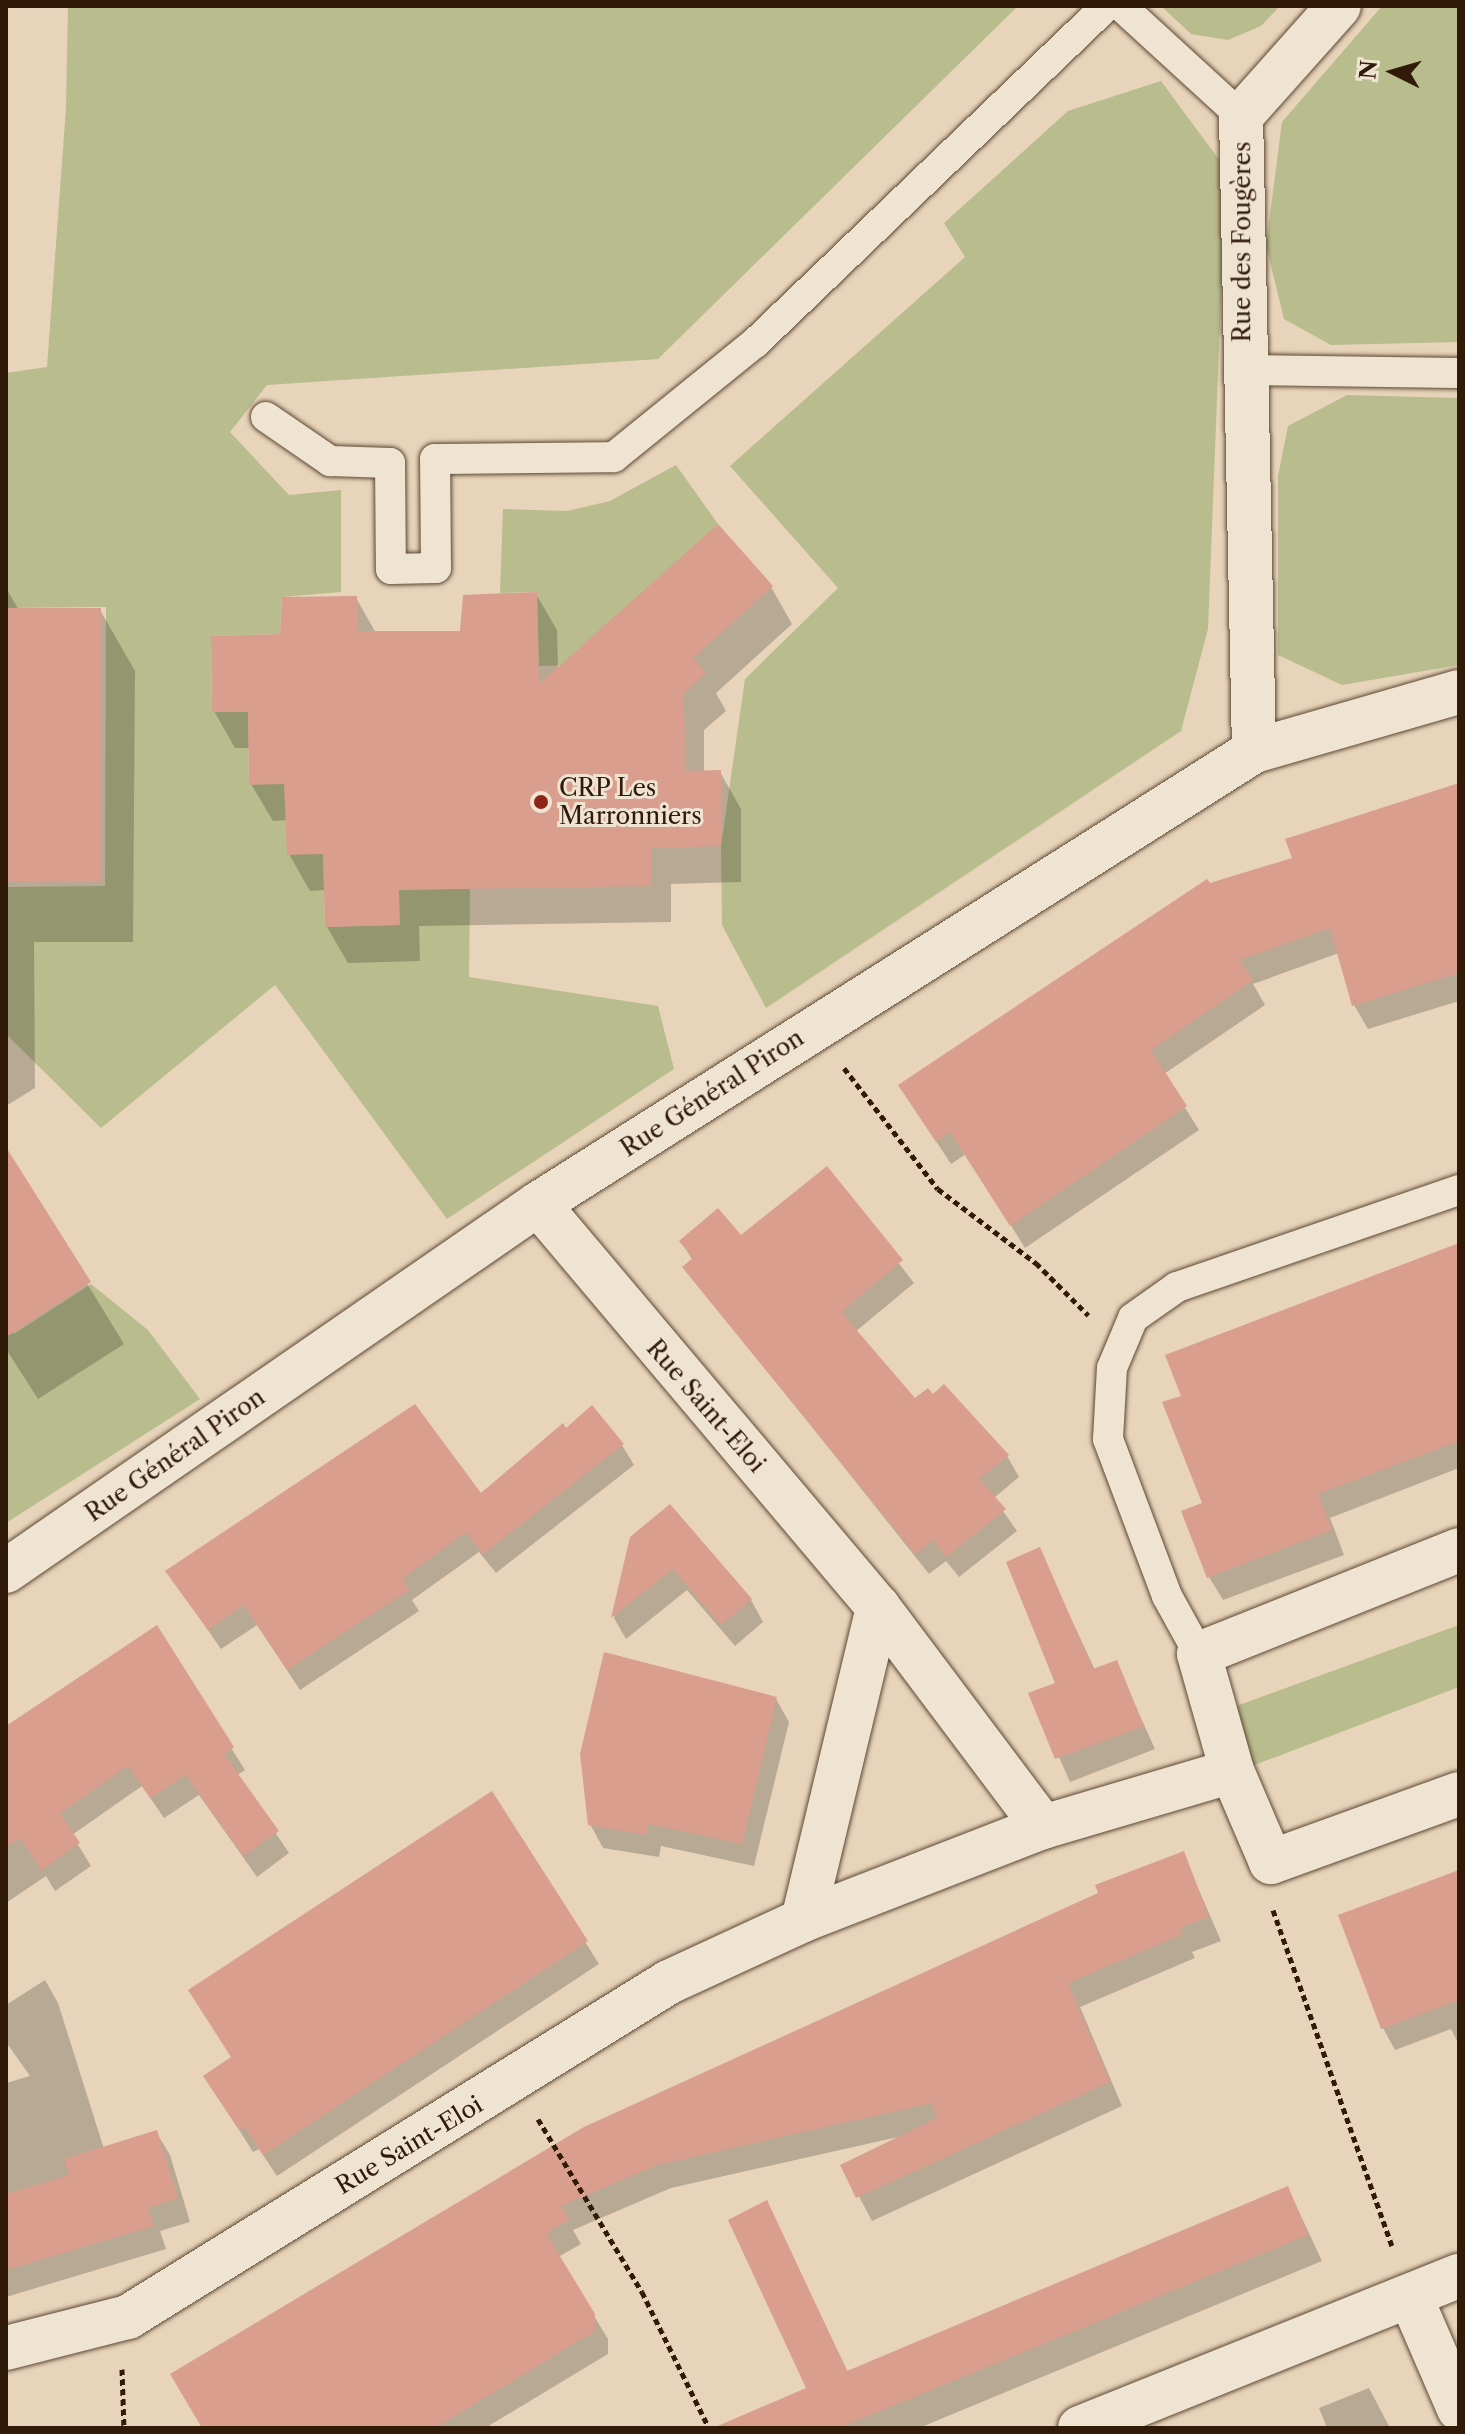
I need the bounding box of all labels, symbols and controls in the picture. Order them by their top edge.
north arrow [1353,32,1433,112]
text: N [1354,59,1383,81]
street label: Rue des Fougères [1228,142,1256,342]
place label: CRP Les Marronniers [559,774,702,830]
marker: CRP Les Marronniers [530,791,552,813]
street label: Rue Général Piron [615,1023,809,1163]
street label: Rue Saint-Eloi [641,1334,771,1478]
street label: Rue Général Piron [80,1382,270,1528]
street label: Rue Saint-Eloi [330,2090,488,2200]

